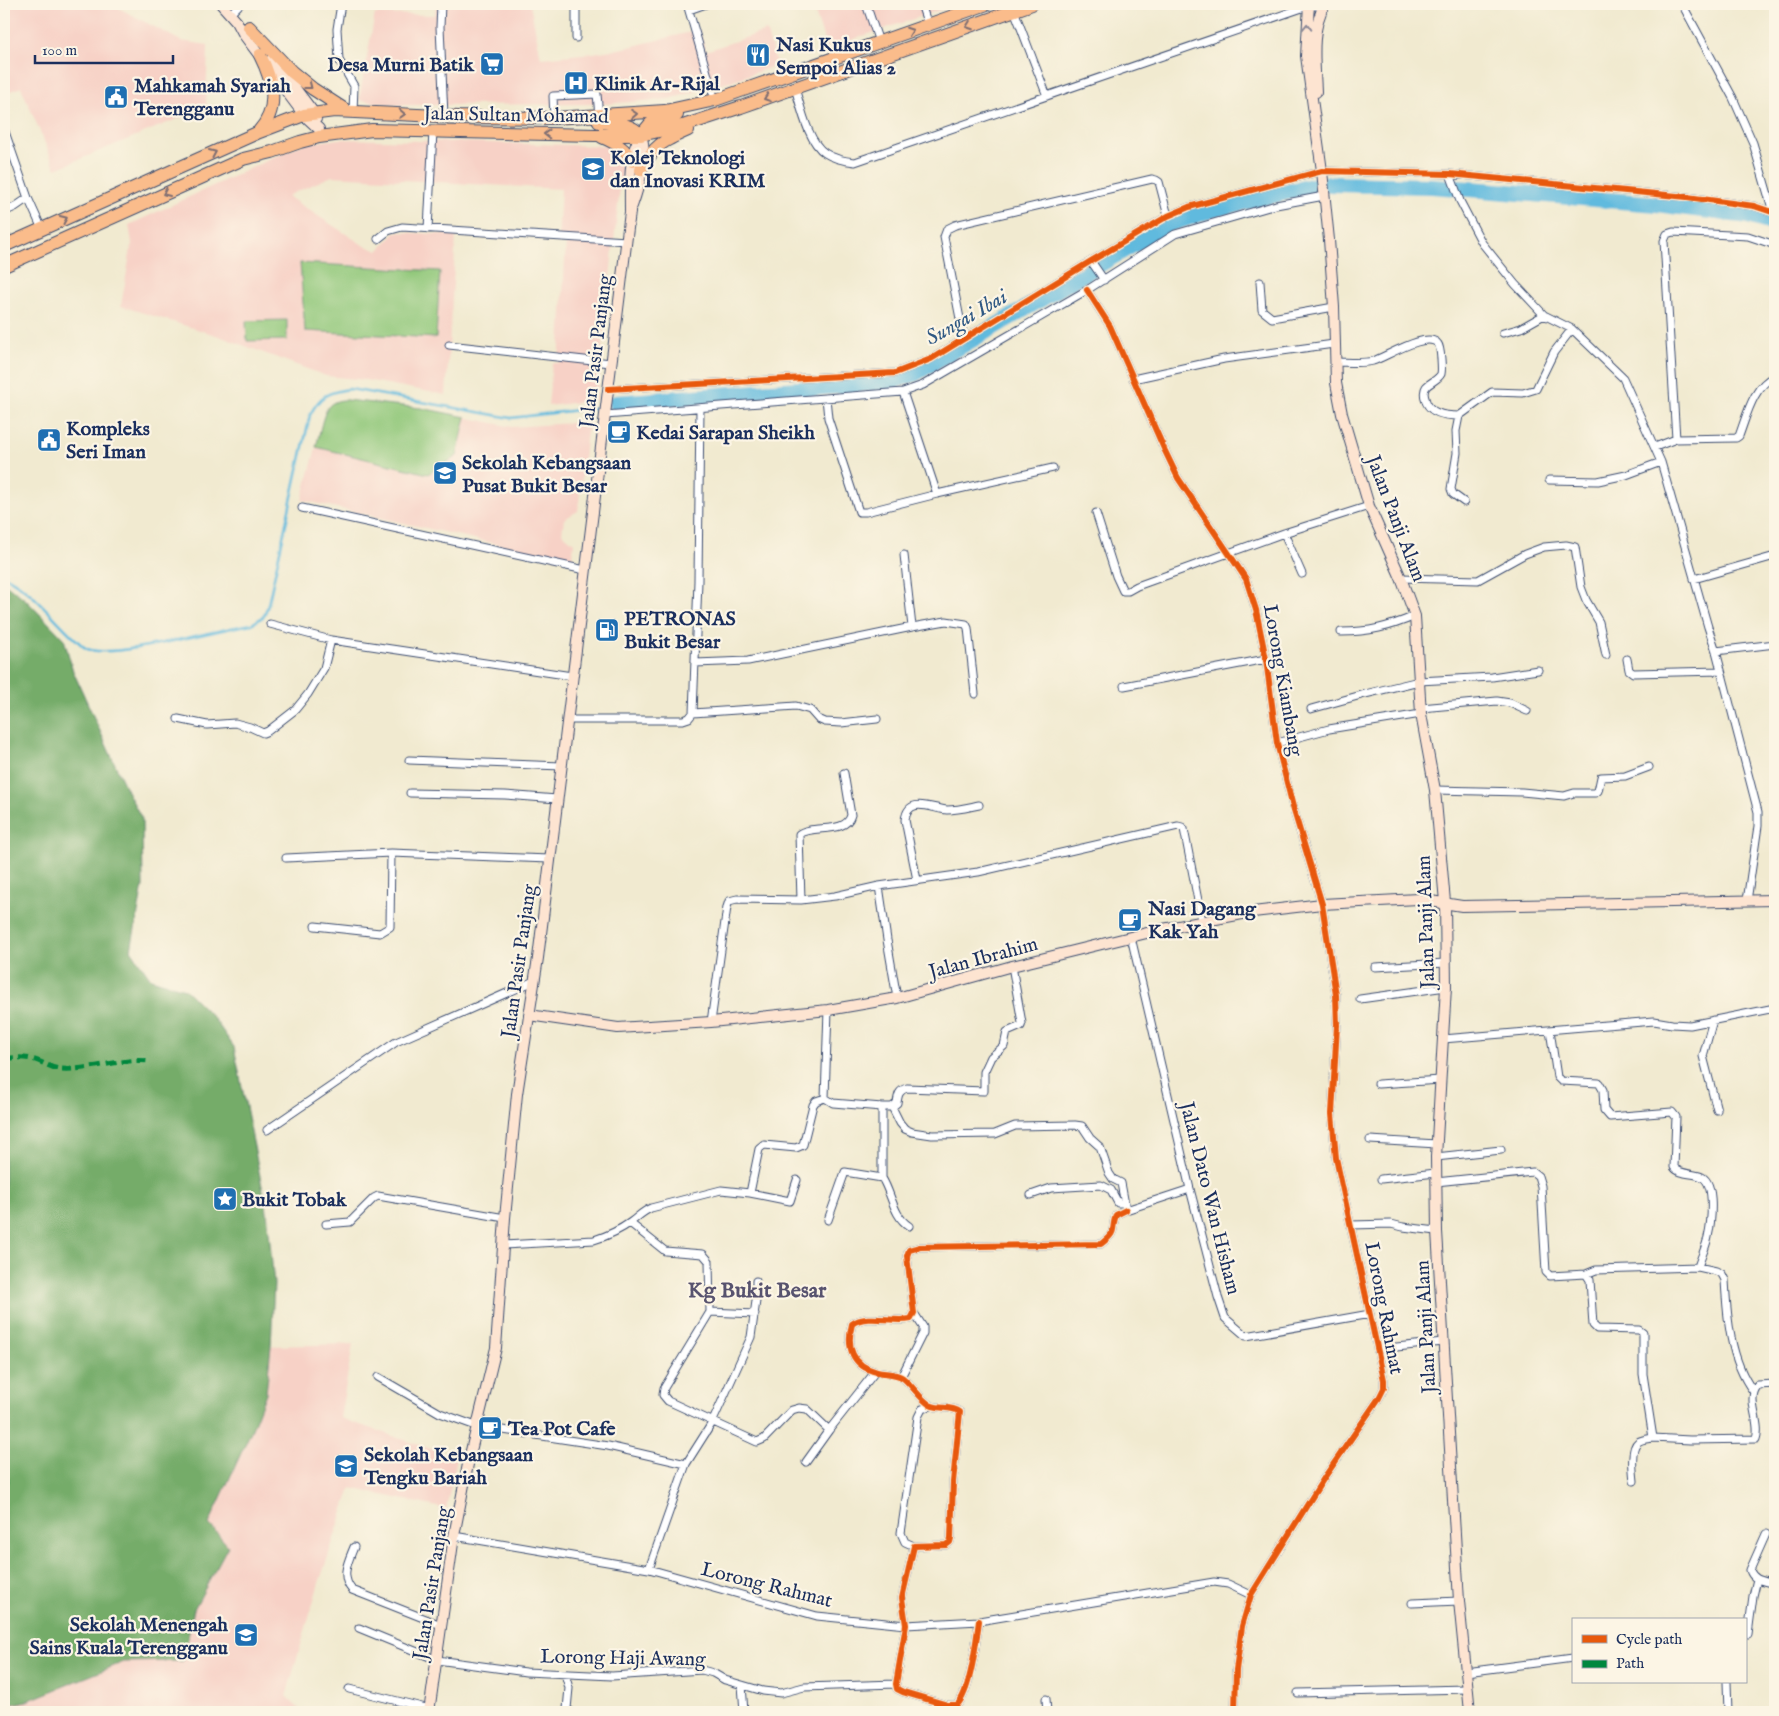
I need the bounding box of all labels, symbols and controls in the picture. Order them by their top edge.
one-way arrow [966,20,974,30]
one-way arrow [1302,23,1312,31]
one-way arrow [905,27,913,37]
scale bar [35,32,172,64]
place label: Nasi Kukus Sempoi Alias 2 [775,33,897,81]
text: 100 m [42,41,78,60]
restaurant icon: Nasi Kukus Sempoi Alias 2 [745,42,771,68]
supermarket icon: Desa Murni Batik [479,51,505,77]
place label: Desa Murni Batik [327,53,475,78]
hospital icon: Klinik Ar-Rijal [563,70,589,96]
place label: Klinik Ar-Rijal [594,72,720,97]
place label: Mahkamah Syariah Terengganu [133,74,291,122]
one-way arrow [303,80,312,88]
public building icon: Mahkamah Syariah Terengganu [103,84,129,110]
one-way arrow [763,92,772,102]
street label: Jalan Sultan Mohamad [421,101,609,130]
one-way arrow [398,109,406,120]
one-way arrow [631,109,639,120]
one-way arrow [542,129,550,139]
place label: Kolej Teknologi dan Inovasi KRIM [610,146,766,194]
one-way arrow [208,149,217,160]
school or university icon: Kolej Teknologi dan Inovasi KRIM [580,156,606,182]
one-way arrow [162,186,171,197]
one-way arrow [59,215,68,226]
street label: Jalan Pasir Panjang [574,272,618,432]
water label: Sungai Ibai [921,283,1014,352]
place label: Kompleks Seri Iman [66,417,150,465]
cafe icon: Kedai Sarapan Sheikh [606,419,632,445]
place label: Kedai Sarapan Sheikh [636,421,815,446]
public building icon: Kompleks Seri Iman [36,427,62,453]
street label: Jalan Panji Alam [1359,450,1431,585]
place label: Sekolah Kebangsaan Pusat Bukit Besar [462,451,632,499]
school or university icon: Sekolah Kebangsaan Pusat Bukit Besar [432,460,458,486]
street label: Lorong Kiambang [1257,602,1308,759]
place label: PETRONAS Bukit Besar [624,607,736,655]
fuel station icon: PETRONAS Bukit Besar [594,617,620,643]
street label: Jalan Panji Alam [1412,855,1441,991]
street label: Jalan Pasir Panjang [496,882,543,1042]
place label: Nasi Dagang Kak Yah [1147,897,1257,945]
cafe icon: Nasi Dagang Kak Yah [1117,907,1143,933]
street label: Jalan Ibrahim [924,932,1041,986]
street label: Jalan Dato Wan Hisham [1173,1097,1246,1297]
place icon: Bukit Tobak [212,1186,238,1212]
place label: Bukit Tobak [242,1188,348,1213]
street label: Lorong Rahmat [1358,1240,1409,1377]
street label: Jalan Panji Alam [1411,1260,1443,1396]
district label: Kg Bukit Besar [688,1277,827,1305]
cafe icon: Tea Pot Cafe [477,1415,503,1441]
place label: Tea Pot Cafe [507,1417,616,1442]
place label: Sekolah Kebangsaan Tengku Bariah [363,1443,534,1491]
school or university icon: Sekolah Kebangsaan Tengku Bariah [333,1453,359,1479]
street label: Jalan Pasir Panjang [408,1504,457,1664]
street label: Lorong Rahmat [698,1557,835,1614]
place label: Sekolah Menengah Sains Kuala Terengganu [29,1613,229,1661]
legend [1572,1618,1746,1684]
school or university icon: Sekolah Menengah Sains Kuala Terengganu [233,1622,259,1648]
text: Cycle path [1616,1630,1682,1649]
street label: Lorong Haji Awang [540,1645,707,1672]
text: Path [1616,1654,1644,1673]

